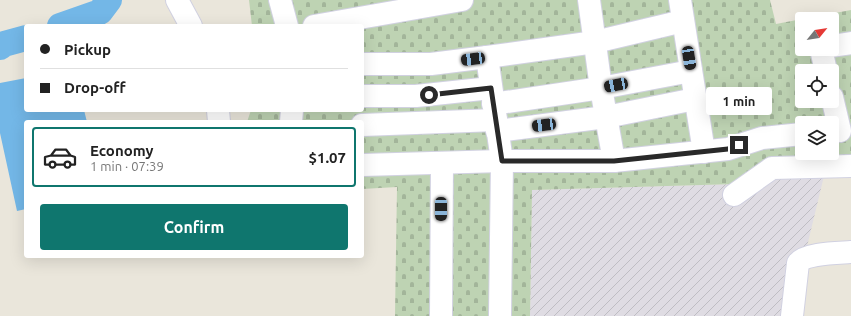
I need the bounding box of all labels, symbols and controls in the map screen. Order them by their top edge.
north arrow [795,12,839,56]
map controls [795,12,839,160]
text: Pickup [64,41,111,58]
car [681,45,697,71]
car [460,52,486,66]
button: locate [795,64,839,108]
car [603,77,629,93]
text: Drop-off [64,79,126,96]
route start [420,86,438,104]
callout: 1 min [706,87,772,115]
text: 1 min [723,94,755,108]
button: layers [795,116,839,160]
car [531,118,557,132]
route end [730,136,748,154]
icon: car [42,139,78,175]
text: Economy [90,142,154,159]
text: $1.07 [308,149,346,166]
text: 1 min · 07:39 [90,159,164,173]
car [435,197,447,221]
button: Confirm [40,204,348,250]

